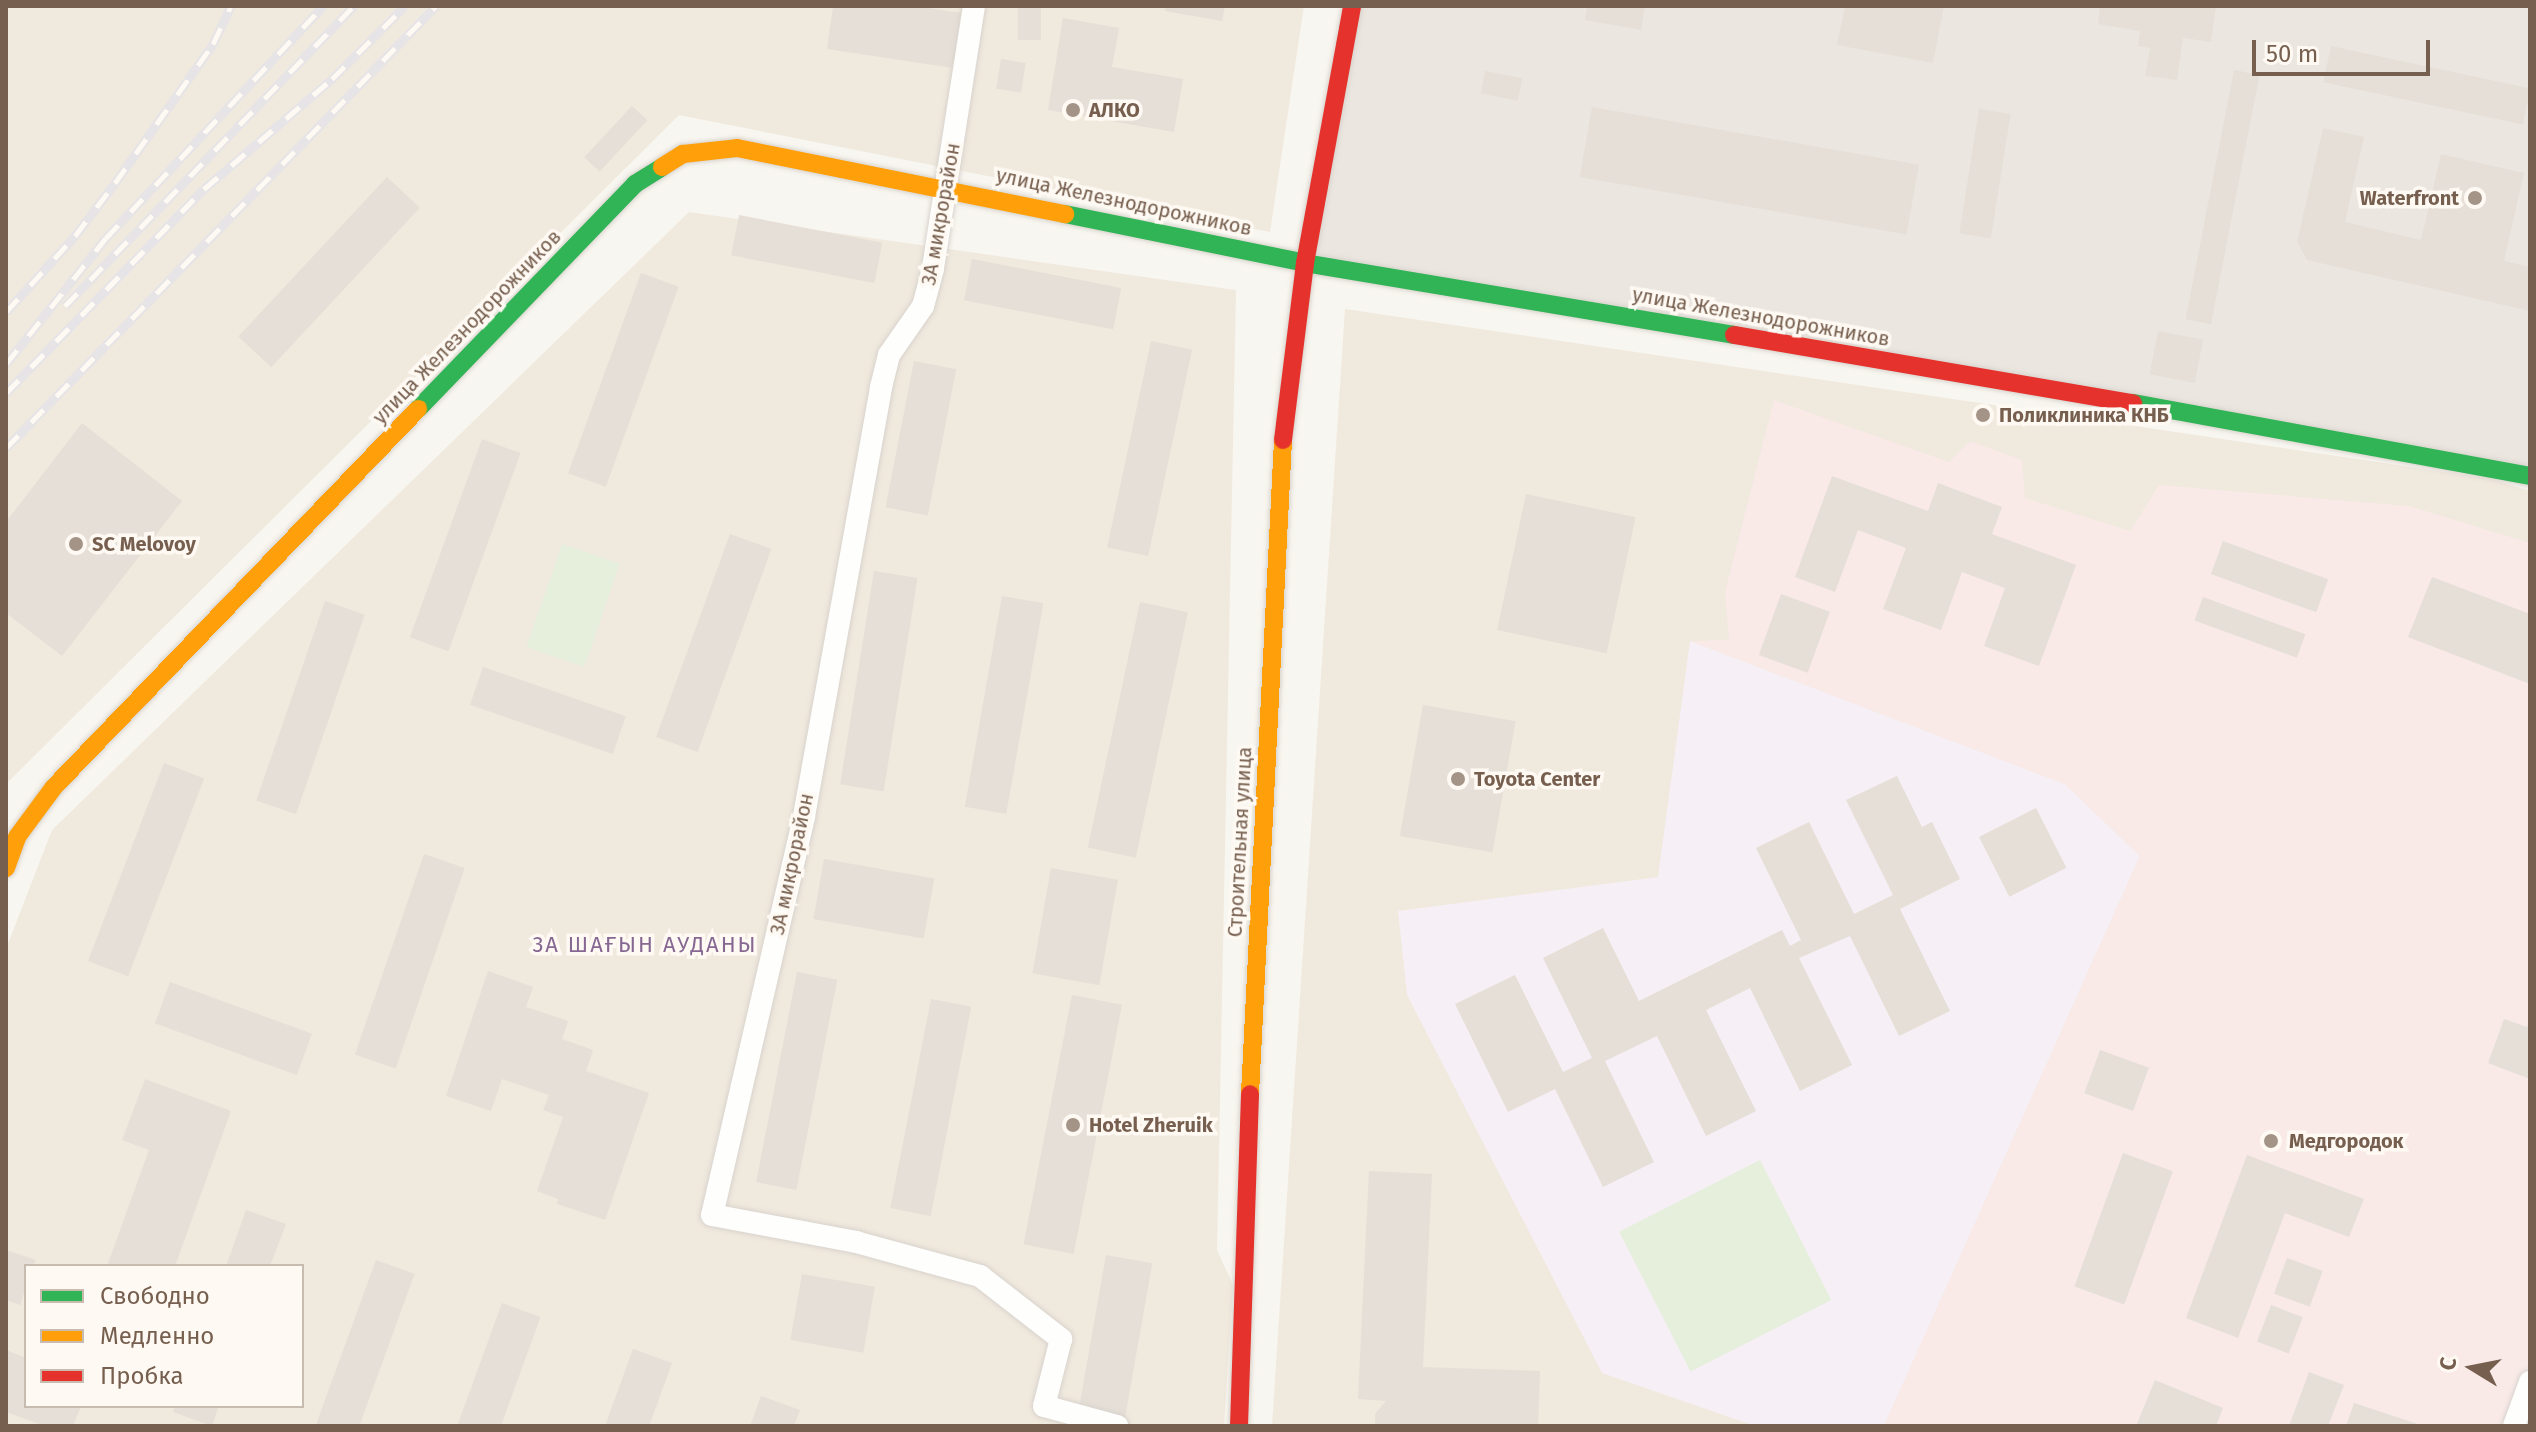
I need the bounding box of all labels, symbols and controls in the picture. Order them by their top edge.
scale bar [2256,24,2434,74]
text: 50 m [2266,40,2318,68]
place label: АЛКО [1089,98,1140,122]
marker: АЛКО [1064,101,1082,119]
street label: 3А микрорайон [917,141,965,287]
street label: улица Железнодорожников [994,163,1254,241]
place label: Waterfront [2360,186,2459,210]
marker: Waterfront [2466,189,2484,207]
street label: улица Железнодорожников [368,225,566,429]
street label: улица Железнодорожников [1631,283,1891,351]
place label: Поликлиника КНБ [1999,403,2169,427]
marker: Поликлиника КНБ [1974,406,1992,424]
place label: SC Melovoy [92,532,196,556]
marker: SC Melovoy [67,535,85,553]
street label: Строительная улица [1223,746,1257,938]
place label: Toyota Center [1474,767,1600,791]
marker: Toyota Center [1449,770,1467,788]
street label: 3А микрорайон [765,791,819,937]
district label: 3А ШАҒЫН АУДАНЫ [532,932,758,958]
place label: Hotel Zheruik [1089,1113,1213,1137]
marker: Hotel Zheruik [1064,1116,1082,1134]
place label: Медгородок [2289,1129,2404,1153]
marker: Медгородок [2260,1130,2282,1152]
legend [24,1264,304,1408]
text: Свободно [100,1282,210,1310]
text: Медленно [100,1322,214,1350]
north arrow [2432,1328,2512,1408]
text: С [2433,1355,2462,1372]
text: Пробка [100,1362,184,1390]

